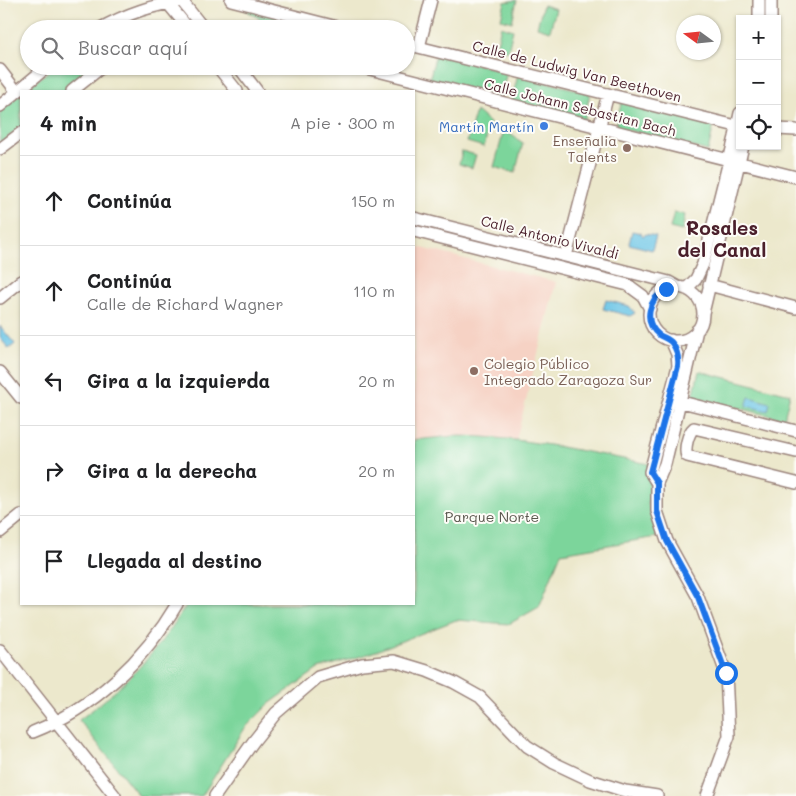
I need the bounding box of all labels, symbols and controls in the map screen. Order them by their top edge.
north arrow [676,15,721,60]
map controls [736,15,781,150]
button: + [736,15,781,60]
search box [20,20,415,75]
icon: search [38,34,66,62]
text: Buscar aquí [78,35,188,60]
street label: Calle de Ludwig Van Beethoven [471,36,683,106]
button: − [736,60,781,105]
street label: Calle Johann Sebastian Bach [482,74,678,140]
button: locate [736,105,781,150]
text: 4 min [40,109,97,136]
text: A pie · 300 m [290,112,395,133]
place label: Martín Martín [439,117,534,136]
marker: Martín Martín [538,120,550,132]
place label: Enseñalia Talents [553,131,617,166]
marker: Enseñalia Talents [621,142,633,154]
icon: ahead [40,187,68,215]
text: Continúa [87,188,172,213]
text: 150 m [351,190,395,211]
street label: Calle Antonio Vivaldi [479,211,621,263]
district label: Rosales del Canal [678,215,766,262]
text: Continúa [87,268,172,293]
icon: ahead [40,277,68,305]
route end [655,278,678,301]
text: 110 m [353,280,395,301]
text: Calle de Richard Wagner [87,293,284,314]
place label: Colegio Público Integrado Zaragoza Sur [484,354,652,389]
marker: Colegio Público Integrado Zaragoza Sur [468,365,480,377]
icon: left [40,367,68,395]
text: Gira a la izquierda [87,368,270,393]
text: 20 m [358,370,395,391]
icon: right [40,457,68,485]
text: Gira a la derecha [87,458,257,483]
text: 20 m [358,460,395,481]
park label: Parque Norte [445,507,539,526]
icon: arrive [40,547,68,575]
text: Llegada al destino [87,548,262,573]
route start [715,662,738,685]

